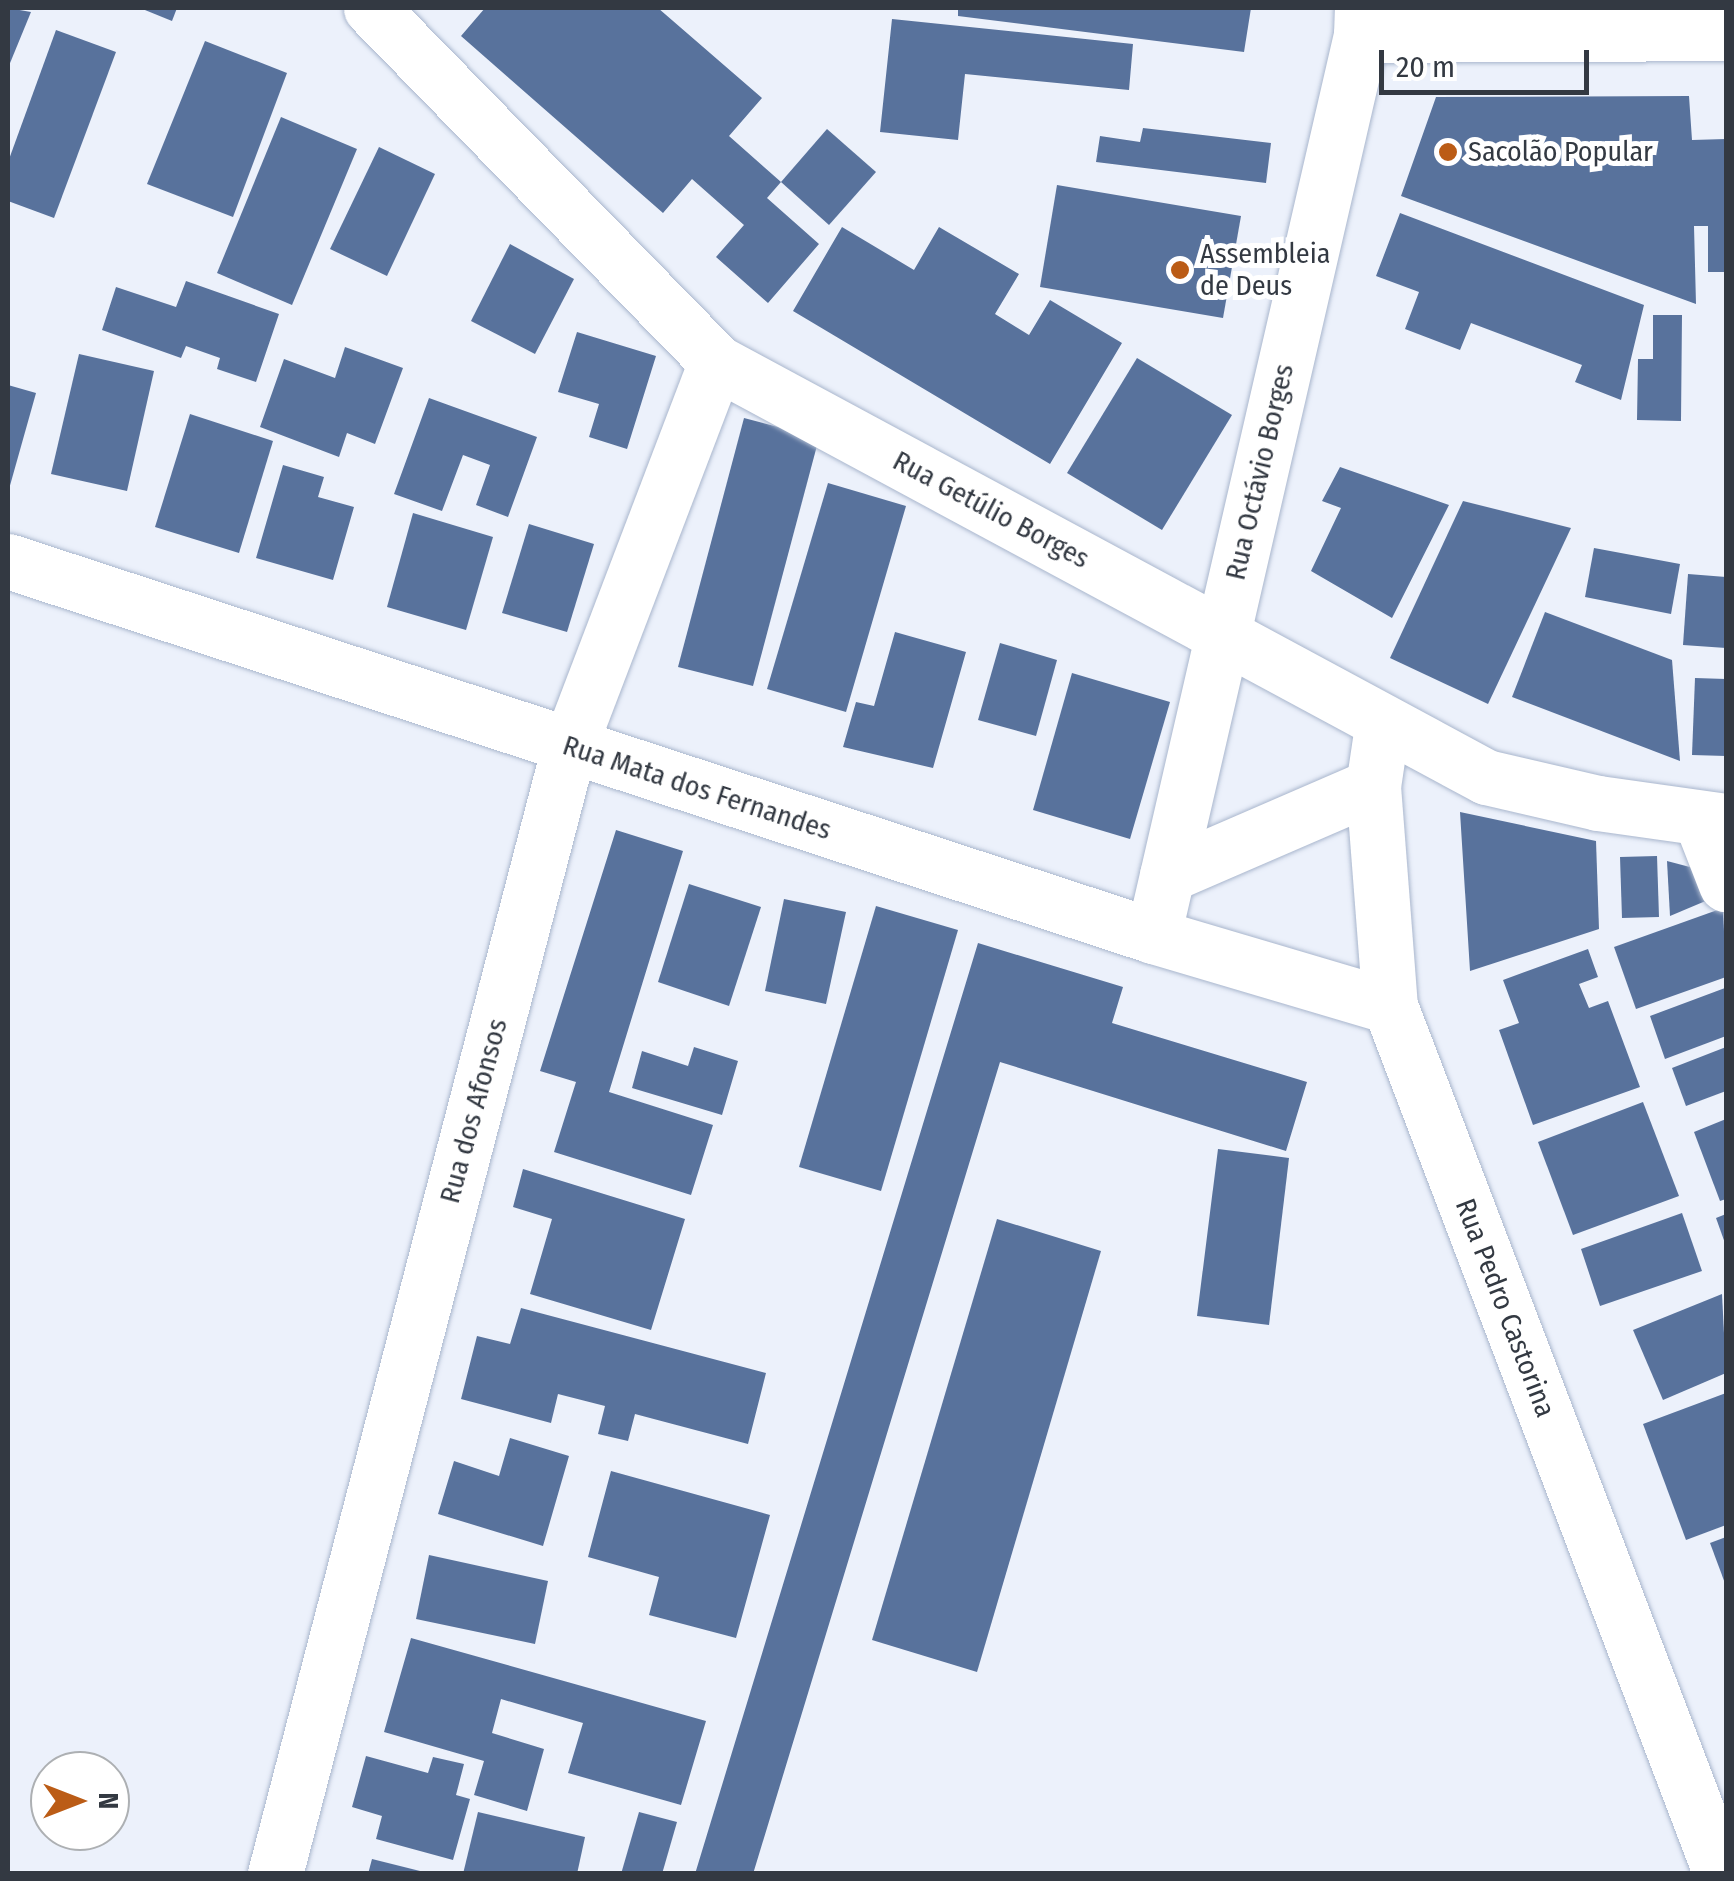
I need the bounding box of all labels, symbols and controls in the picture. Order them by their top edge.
scale bar [1384,30,1594,92]
text: 20 m [1396,49,1455,85]
place label: Sacolão Popular [1468,135,1653,169]
marker: Sacolão Popular [1437,141,1459,163]
place label: Assembleia de Deus [1200,237,1330,303]
marker: Assembleia de Deus [1169,259,1191,281]
street label: Rua Octávio Borges [1219,361,1301,583]
street label: Rua Getúlio Borges [887,444,1095,576]
street label: Rua Mata dos Fernandes [559,729,835,847]
street label: Rua dos Afonsos [433,1015,515,1207]
street label: Rua Pedro Castorina [1448,1194,1562,1422]
north arrow [30,1751,130,1851]
text: N [92,1793,125,1809]

